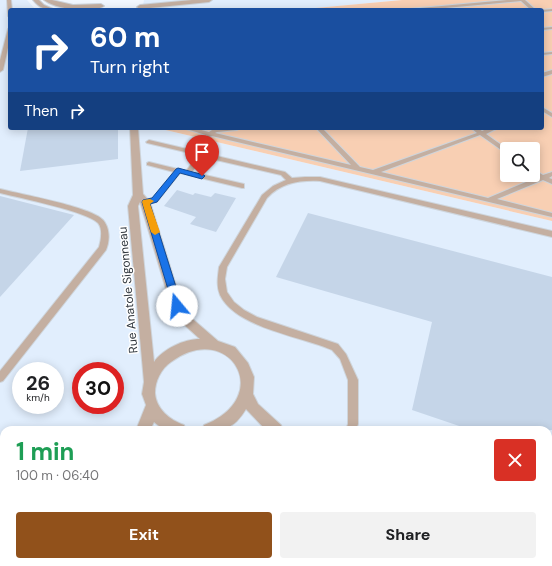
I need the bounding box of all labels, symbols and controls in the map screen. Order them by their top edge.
text: 60 m [90,19,160,56]
icon: right [24,24,76,76]
text: Turn right [90,55,170,79]
icon: right [66,100,88,122]
text: Then [24,101,58,121]
pin [185,135,219,176]
icon: arrive [191,141,213,163]
map controls [500,142,540,182]
button: search [500,142,540,182]
street label: Rue Anatole Sigonneau [114,226,142,354]
position arrow [156,285,198,327]
speed limit sign: 30 [72,362,124,414]
text: 26 [26,370,50,396]
text: km/h [26,391,50,404]
text: 1 min [16,436,74,467]
button: close [494,439,536,481]
text: 100 m · 06:40 [16,467,99,484]
button: Exit [16,512,272,558]
button: Share [280,512,536,558]

